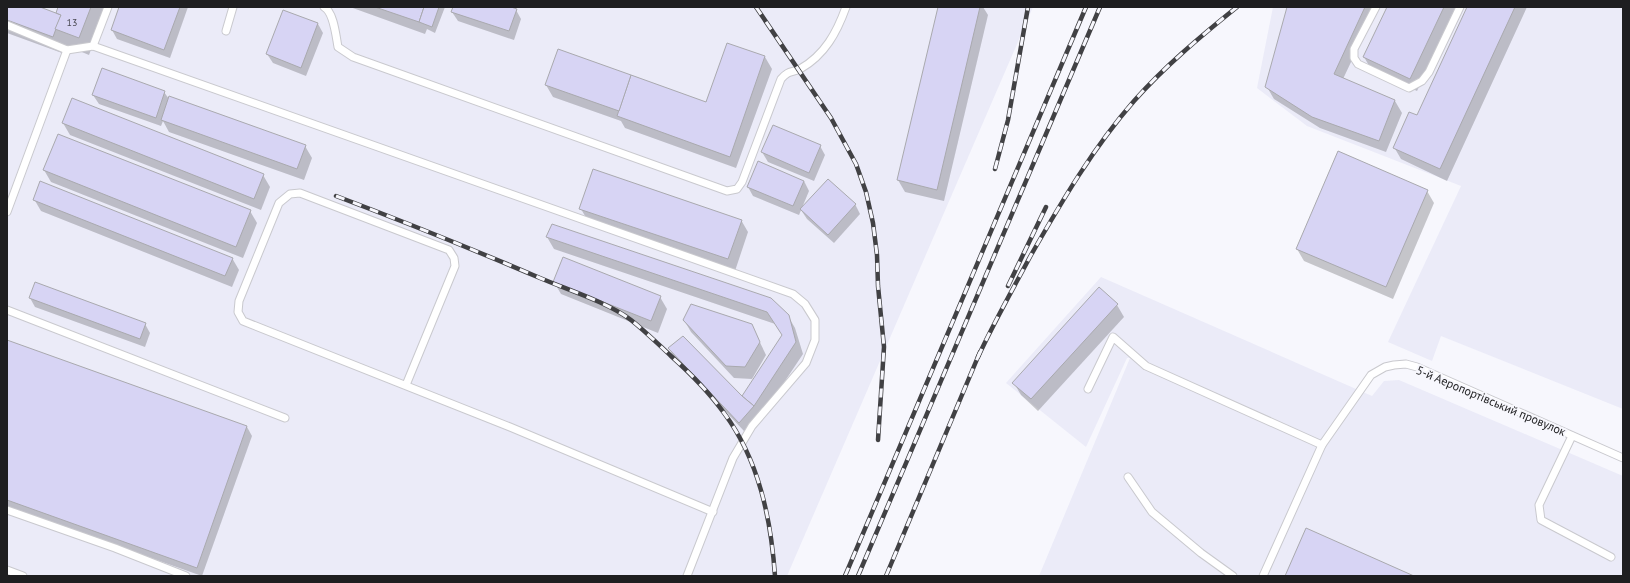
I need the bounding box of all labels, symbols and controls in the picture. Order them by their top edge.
house number: 13 [67,16,77,29]
street label: 5-й Аеропортівський провулок [1414,362,1569,439]

